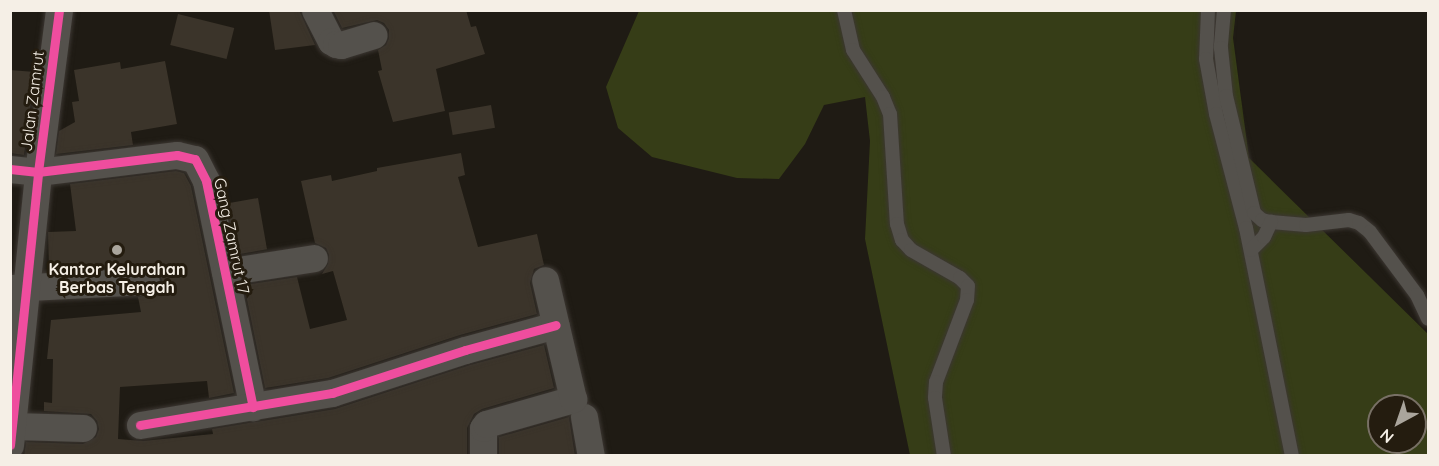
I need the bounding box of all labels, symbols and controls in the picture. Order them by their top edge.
street label: Jalan Zamrut [16,50,48,152]
street label: Gang Zamrut 17 [210,176,254,296]
marker: Kantor Kelurahan Berbas Tengah [110,243,124,257]
place label: Kantor Kelurahan Berbas Tengah [49,259,185,297]
north arrow [1367,394,1427,454]
text: N [1376,425,1398,448]

